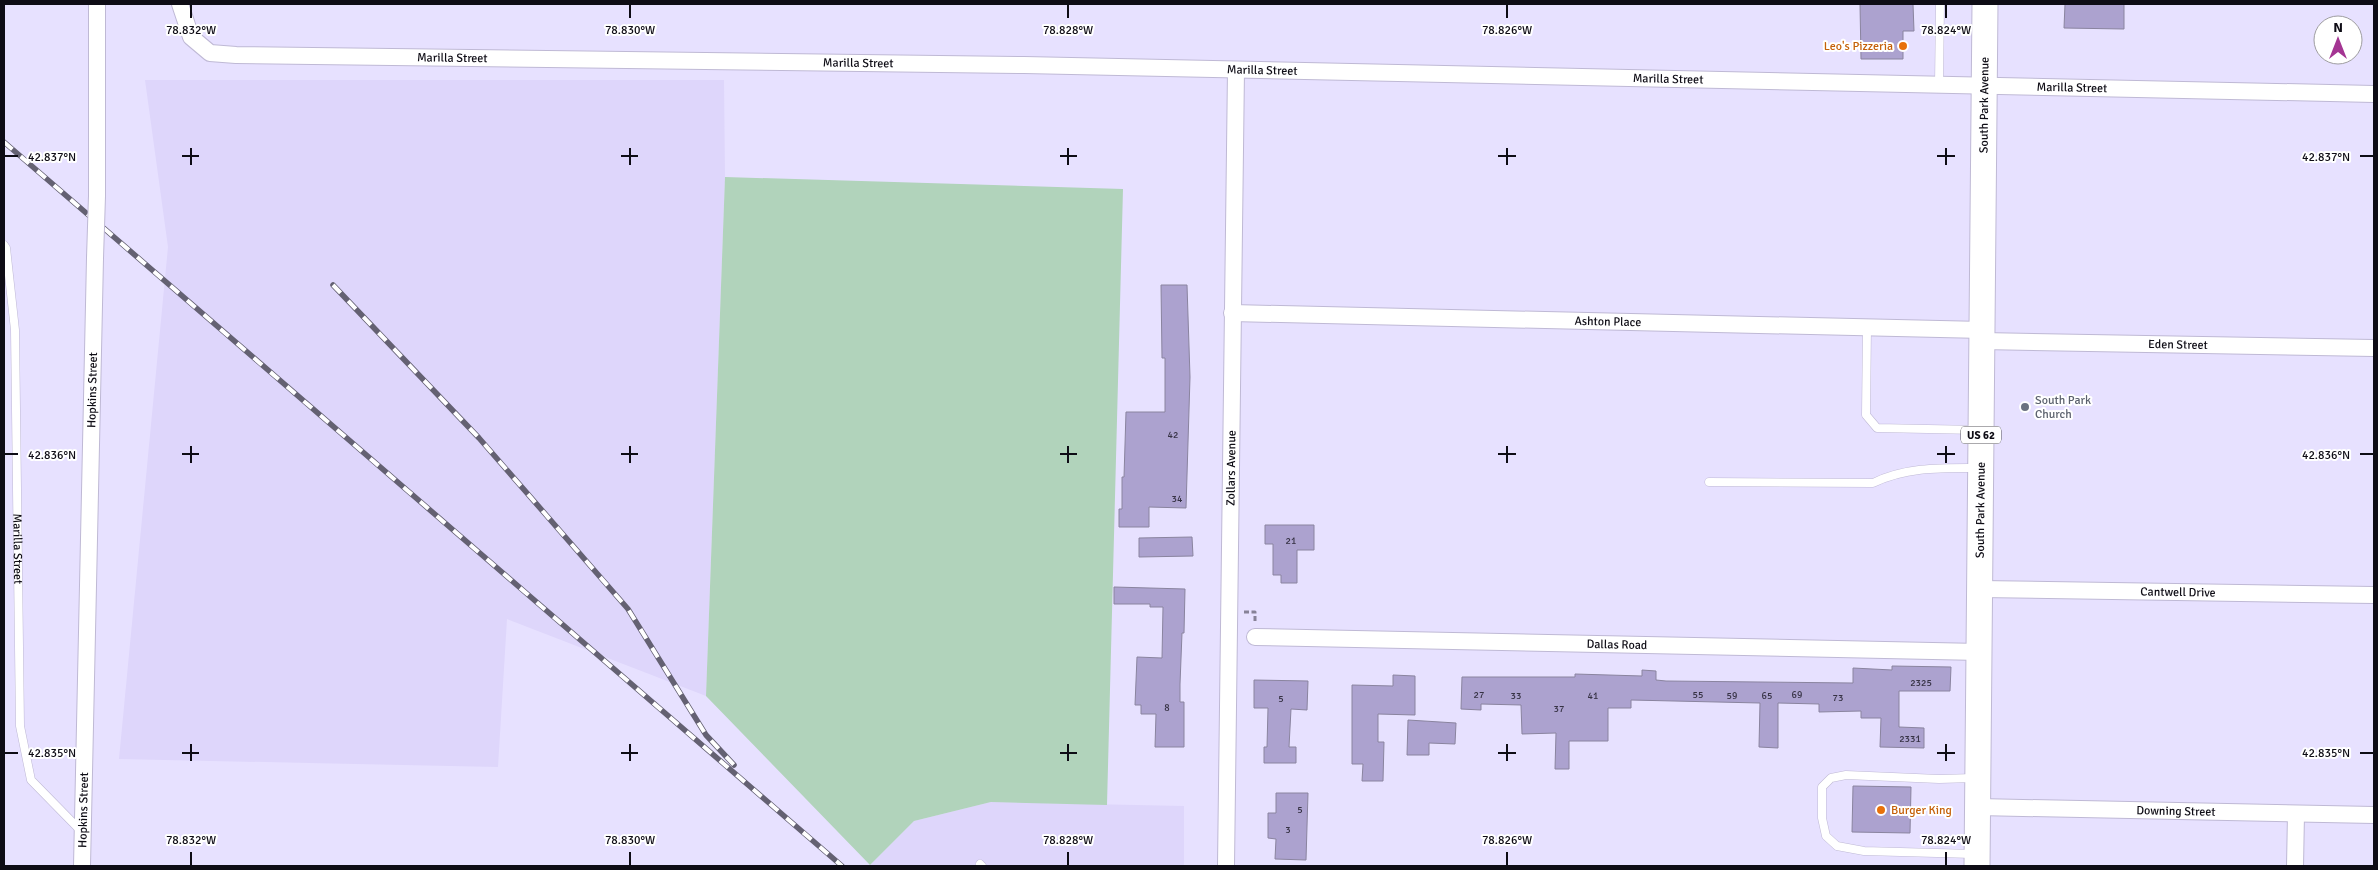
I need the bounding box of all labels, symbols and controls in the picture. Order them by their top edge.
north arrow [2313,15,2363,65]
text: N [2333,19,2343,36]
text: 78.832°W [166,23,216,38]
text: 78.830°W [605,23,655,38]
text: 78.828°W [1043,23,1093,38]
text: 78.826°W [1482,23,1532,38]
text: 78.824°W [1921,23,1971,38]
place label: Leo's Pizzeria [1824,39,1893,54]
marker: Leo's Pizzeria [1897,40,1909,52]
street label: Marilla Street [417,50,488,66]
street label: Marilla Street [823,55,894,71]
street label: South Park Avenue [1976,57,1992,153]
street label: Marilla Street [1227,62,1298,78]
street label: Marilla Street [1633,71,1704,87]
street label: Marilla Street [2036,79,2107,96]
text: 42.837°N [28,150,76,165]
text: 42.837°N [2302,150,2350,165]
street label: Ashton Place [1574,313,1641,330]
street label: Eden Street [2148,336,2208,353]
street label: Hopkins Street [84,352,100,428]
place label: South Park Church [2035,393,2091,422]
marker: South Park Church [2019,401,2031,413]
road number: US 62 [1961,426,2001,444]
house number: 42 [1168,429,1178,441]
street label: Zollars Avenue [1223,430,1239,506]
text: 42.836°N [28,448,76,463]
text: 42.836°N [2302,448,2350,463]
street label: South Park Avenue [1972,462,1988,558]
house number: 34 [1172,493,1183,505]
street label: Marilla Street [10,513,26,584]
house number: 21 [1286,535,1296,547]
street label: Cantwell Drive [2140,584,2216,600]
street label: Dallas Road [1587,636,1647,653]
house number: 2325 [1910,677,1932,689]
house number: 27 [1474,689,1484,701]
house number: 55 [1693,689,1703,701]
house number: 69 [1792,689,1802,701]
house number: 33 [1511,690,1521,702]
house number: 41 [1588,690,1598,702]
house number: 59 [1727,690,1737,702]
house number: 65 [1762,690,1772,702]
house number: 73 [1833,692,1843,704]
house number: 5 [1278,693,1284,705]
house number: 8 [1164,702,1170,714]
house number: 37 [1554,703,1564,715]
house number: 2331 [1899,733,1921,745]
text: 42.835°N [28,746,76,761]
text: 42.835°N [2302,746,2350,761]
street label: Hopkins Street [75,772,92,848]
place label: Burger King [1891,803,1952,818]
street label: Downing Street [2136,803,2216,819]
house number: 5 [1297,804,1303,816]
marker: Burger King [1875,804,1887,816]
house number: 3 [1285,824,1291,836]
text: 78.832°W [166,833,216,848]
text: 78.830°W [605,833,655,848]
text: 78.828°W [1043,833,1093,848]
text: 78.826°W [1482,833,1532,848]
text: 78.824°W [1921,833,1971,848]

